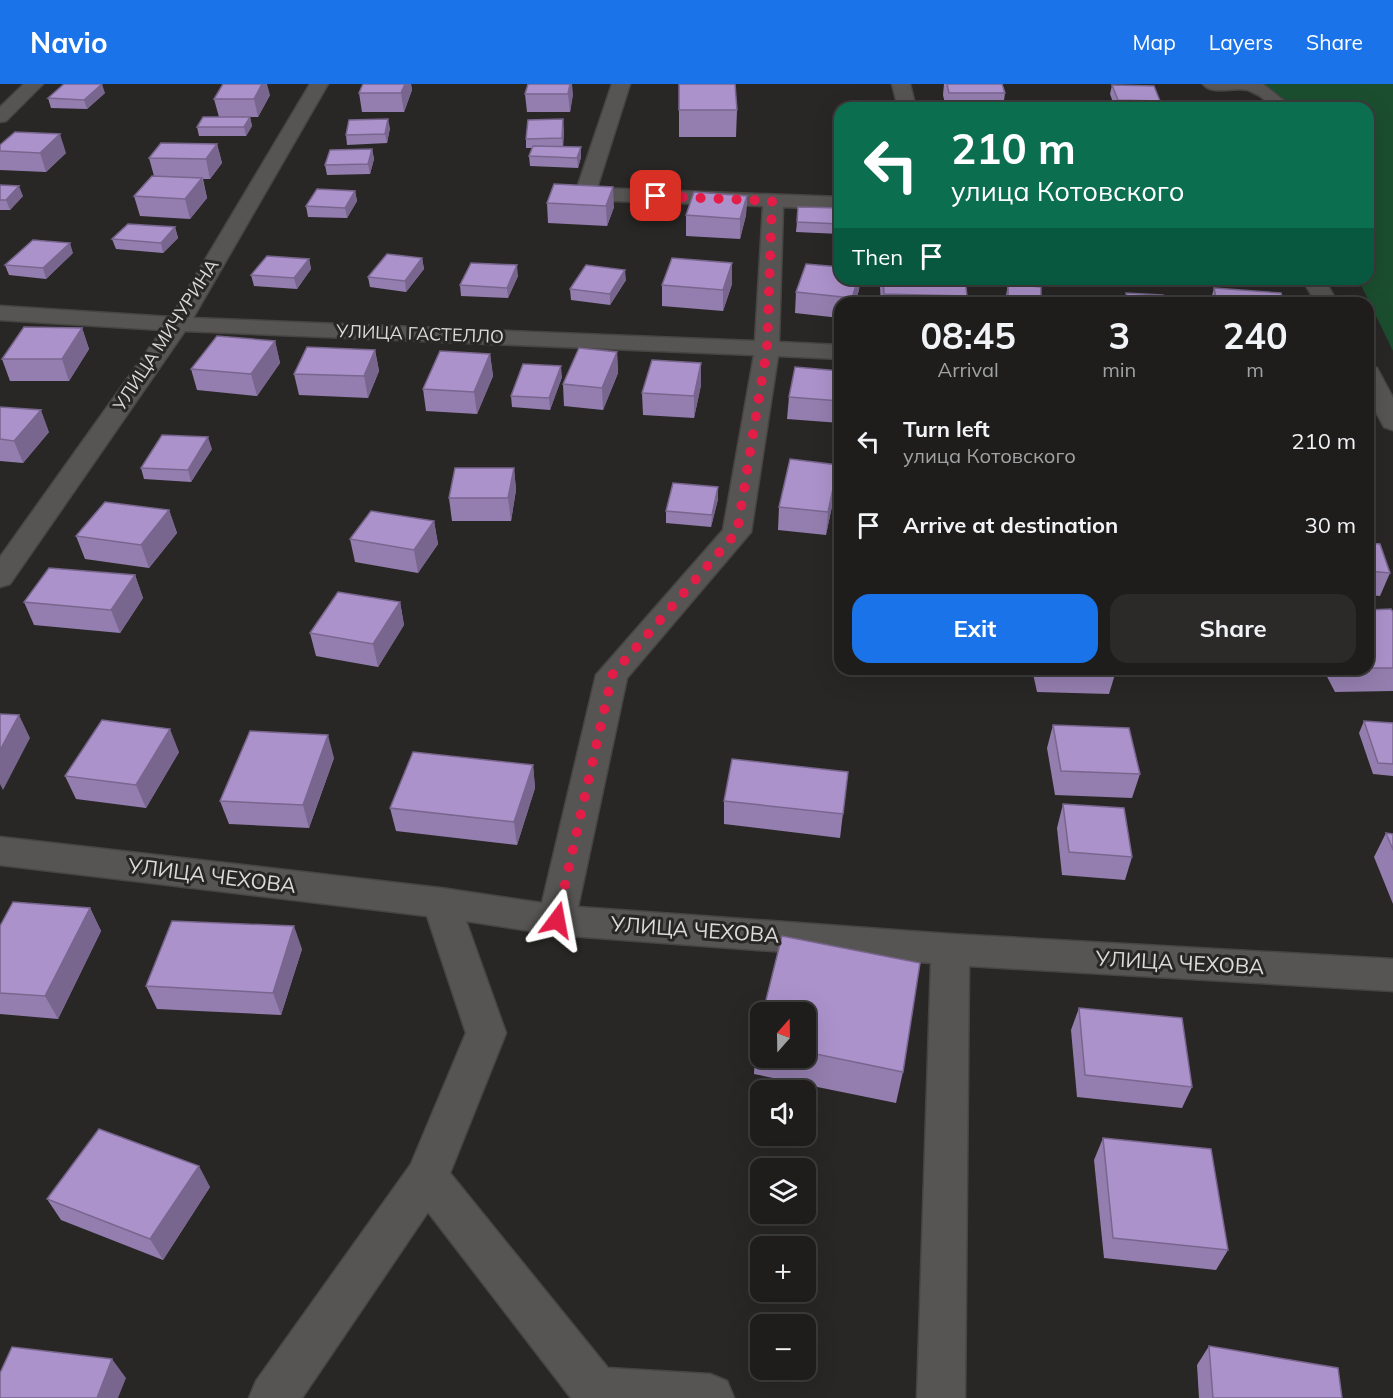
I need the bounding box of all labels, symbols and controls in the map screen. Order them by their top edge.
text: Navio [30,25,107,60]
text: Map [1133,29,1176,55]
text: Layers [1209,29,1273,55]
text: Share [1306,29,1363,55]
text: 210 m [951,122,1076,175]
icon: left [852,126,930,204]
pin [630,170,681,221]
text: улица Котовского [951,174,1185,208]
icon: arrive [639,179,672,212]
icon: arrive [915,240,948,273]
text: Then [852,243,903,271]
street label: УЛИЦА МИЧУРИНА [107,254,223,416]
text: 08:45 [920,313,1016,358]
text: 3 [1108,313,1130,358]
text: 240 [1223,313,1288,358]
street label: УЛИЦА ГАСТЕЛЛО [335,319,504,348]
text: Arrival [938,357,999,382]
text: min [1102,357,1136,382]
text: m [1246,357,1264,382]
text: Turn left [903,415,990,443]
icon: left [852,425,885,458]
text: 210 m [1291,427,1356,455]
text: улица Котовского [903,443,1076,468]
icon: arrive [852,509,885,542]
text: Arrive at destination [903,511,1118,539]
text: 30 m [1305,511,1356,539]
button: Exit [852,594,1098,663]
button: Share [1110,594,1356,663]
street label: УЛИЦА ЧЕХОВА [126,852,298,898]
position arrow [525,888,589,952]
street label: УЛИЦА ЧЕХОВА [609,910,781,948]
street label: УЛИЦА ЧЕХОВА [1094,945,1266,979]
north arrow [750,1002,816,1068]
map controls [750,1002,816,1380]
button: sound [750,1080,816,1146]
button: layers [750,1158,816,1224]
button: + [750,1236,816,1302]
button: − [750,1314,816,1380]

